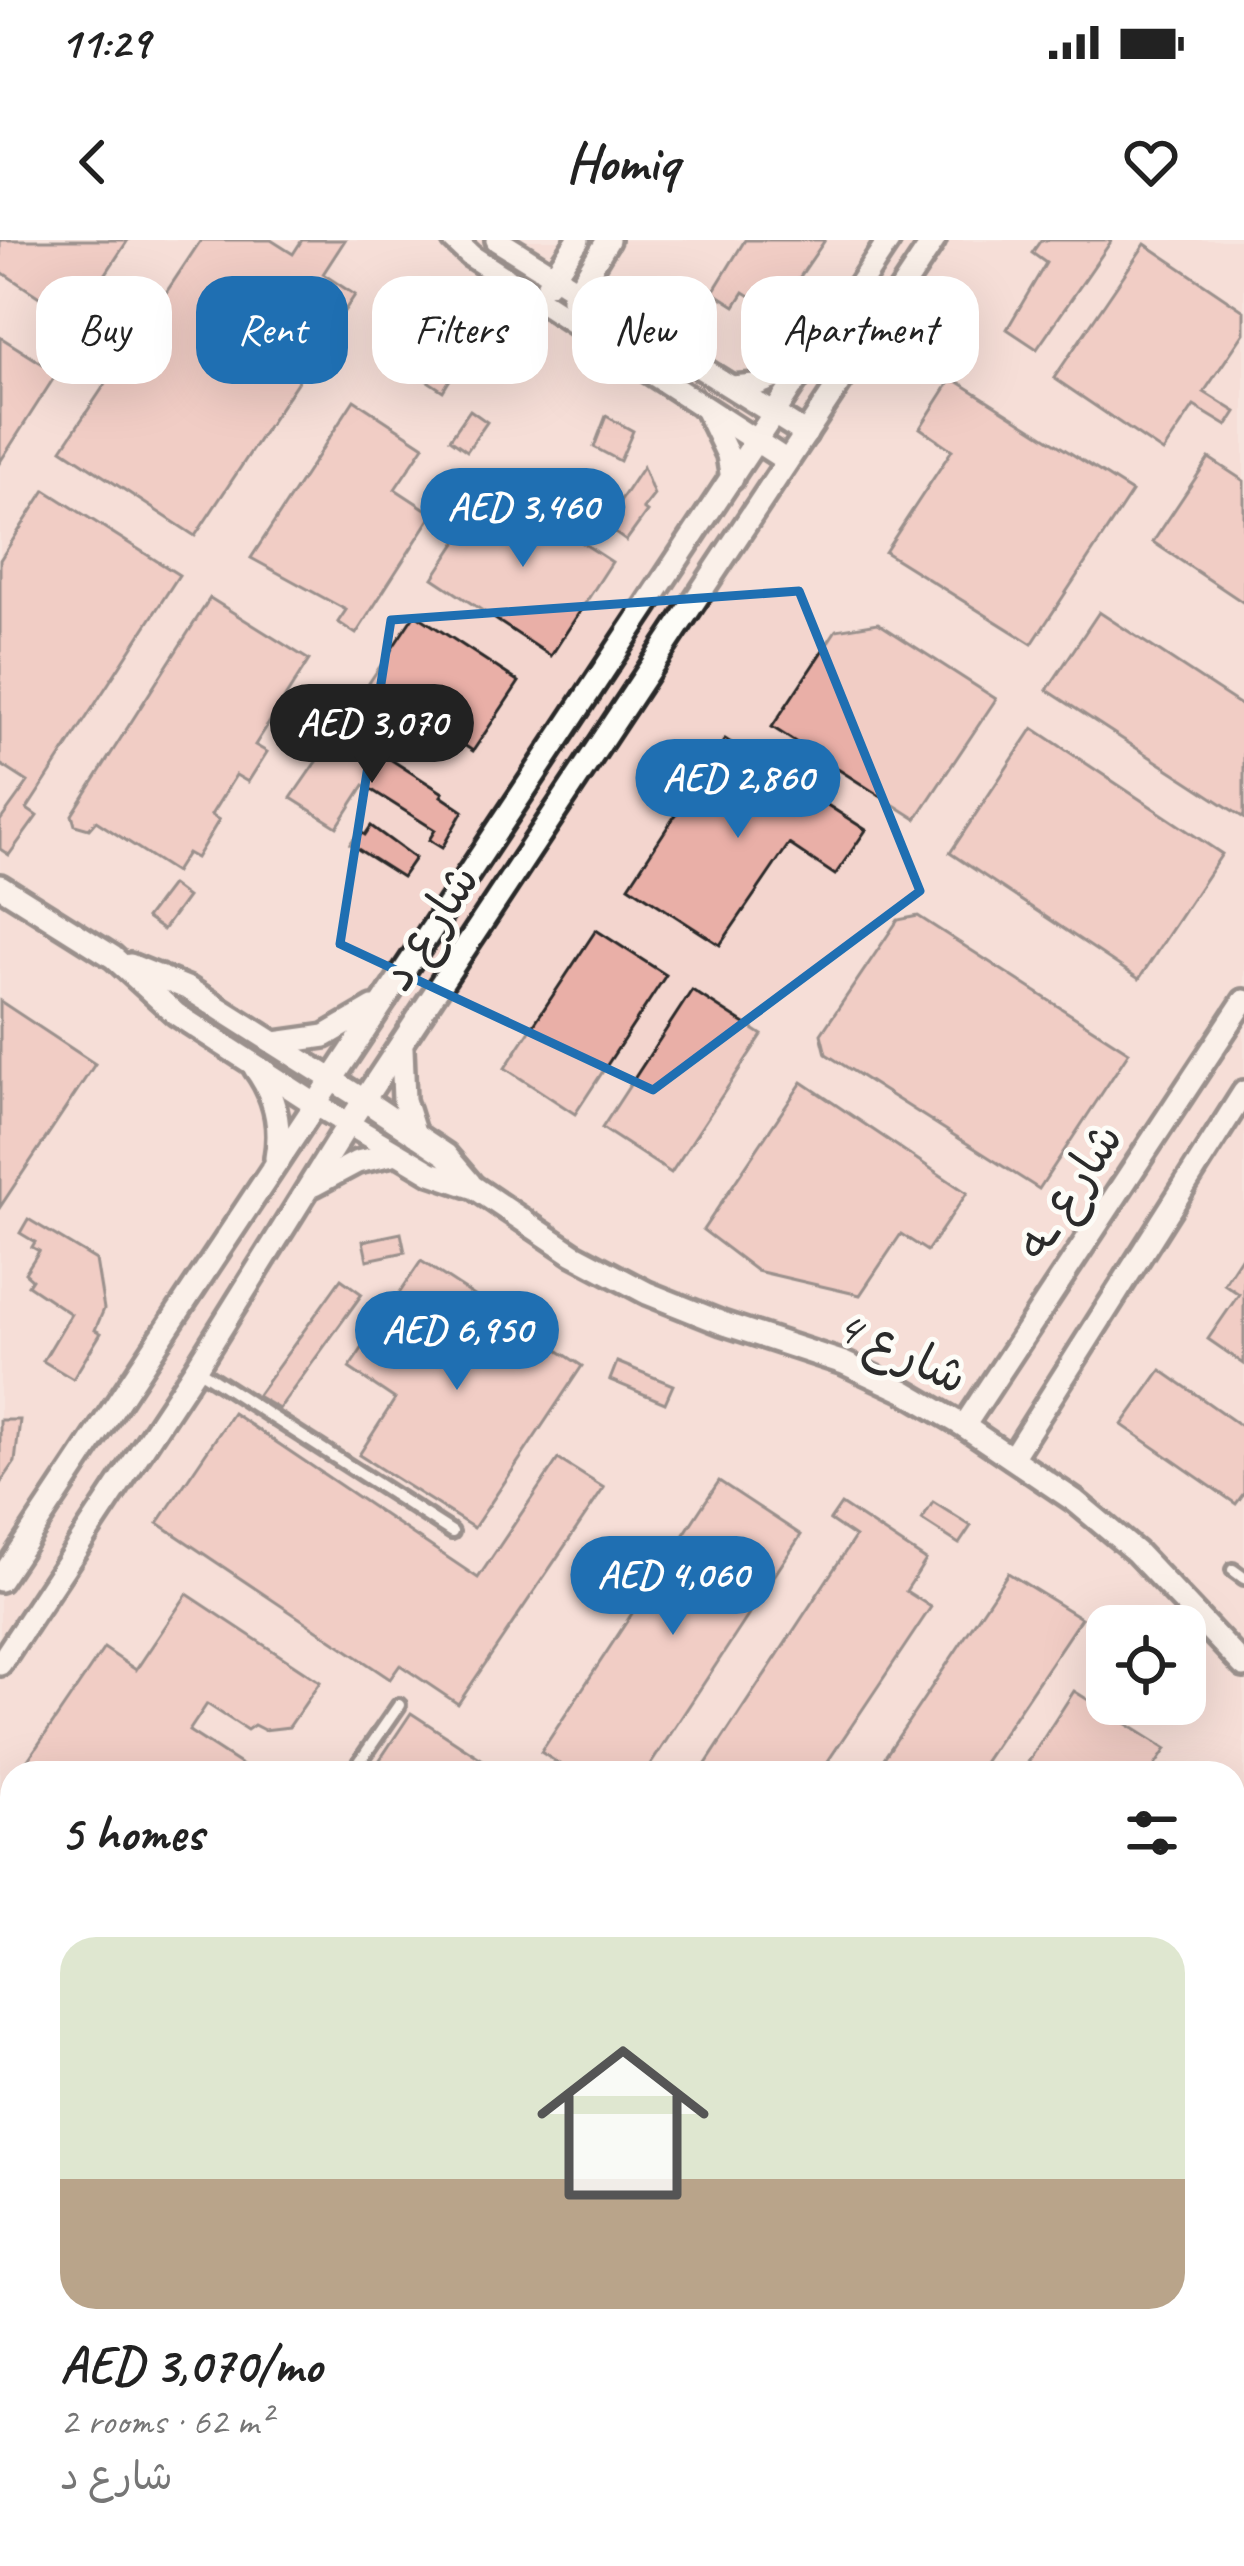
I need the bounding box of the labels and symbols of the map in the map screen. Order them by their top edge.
pin: AED 3,460 [386,468,660,570]
pin: AED 3,070 [235,684,509,786]
pin: AED 2,860 [601,739,875,841]
street label: شارع د [366,852,494,1003]
street label: شارع ـه [1003,1111,1138,1273]
pin: AED 6,950 [320,1291,594,1393]
street label: شارع 4 [826,1295,977,1410]
pin: AED 4,060 [536,1536,810,1638]

